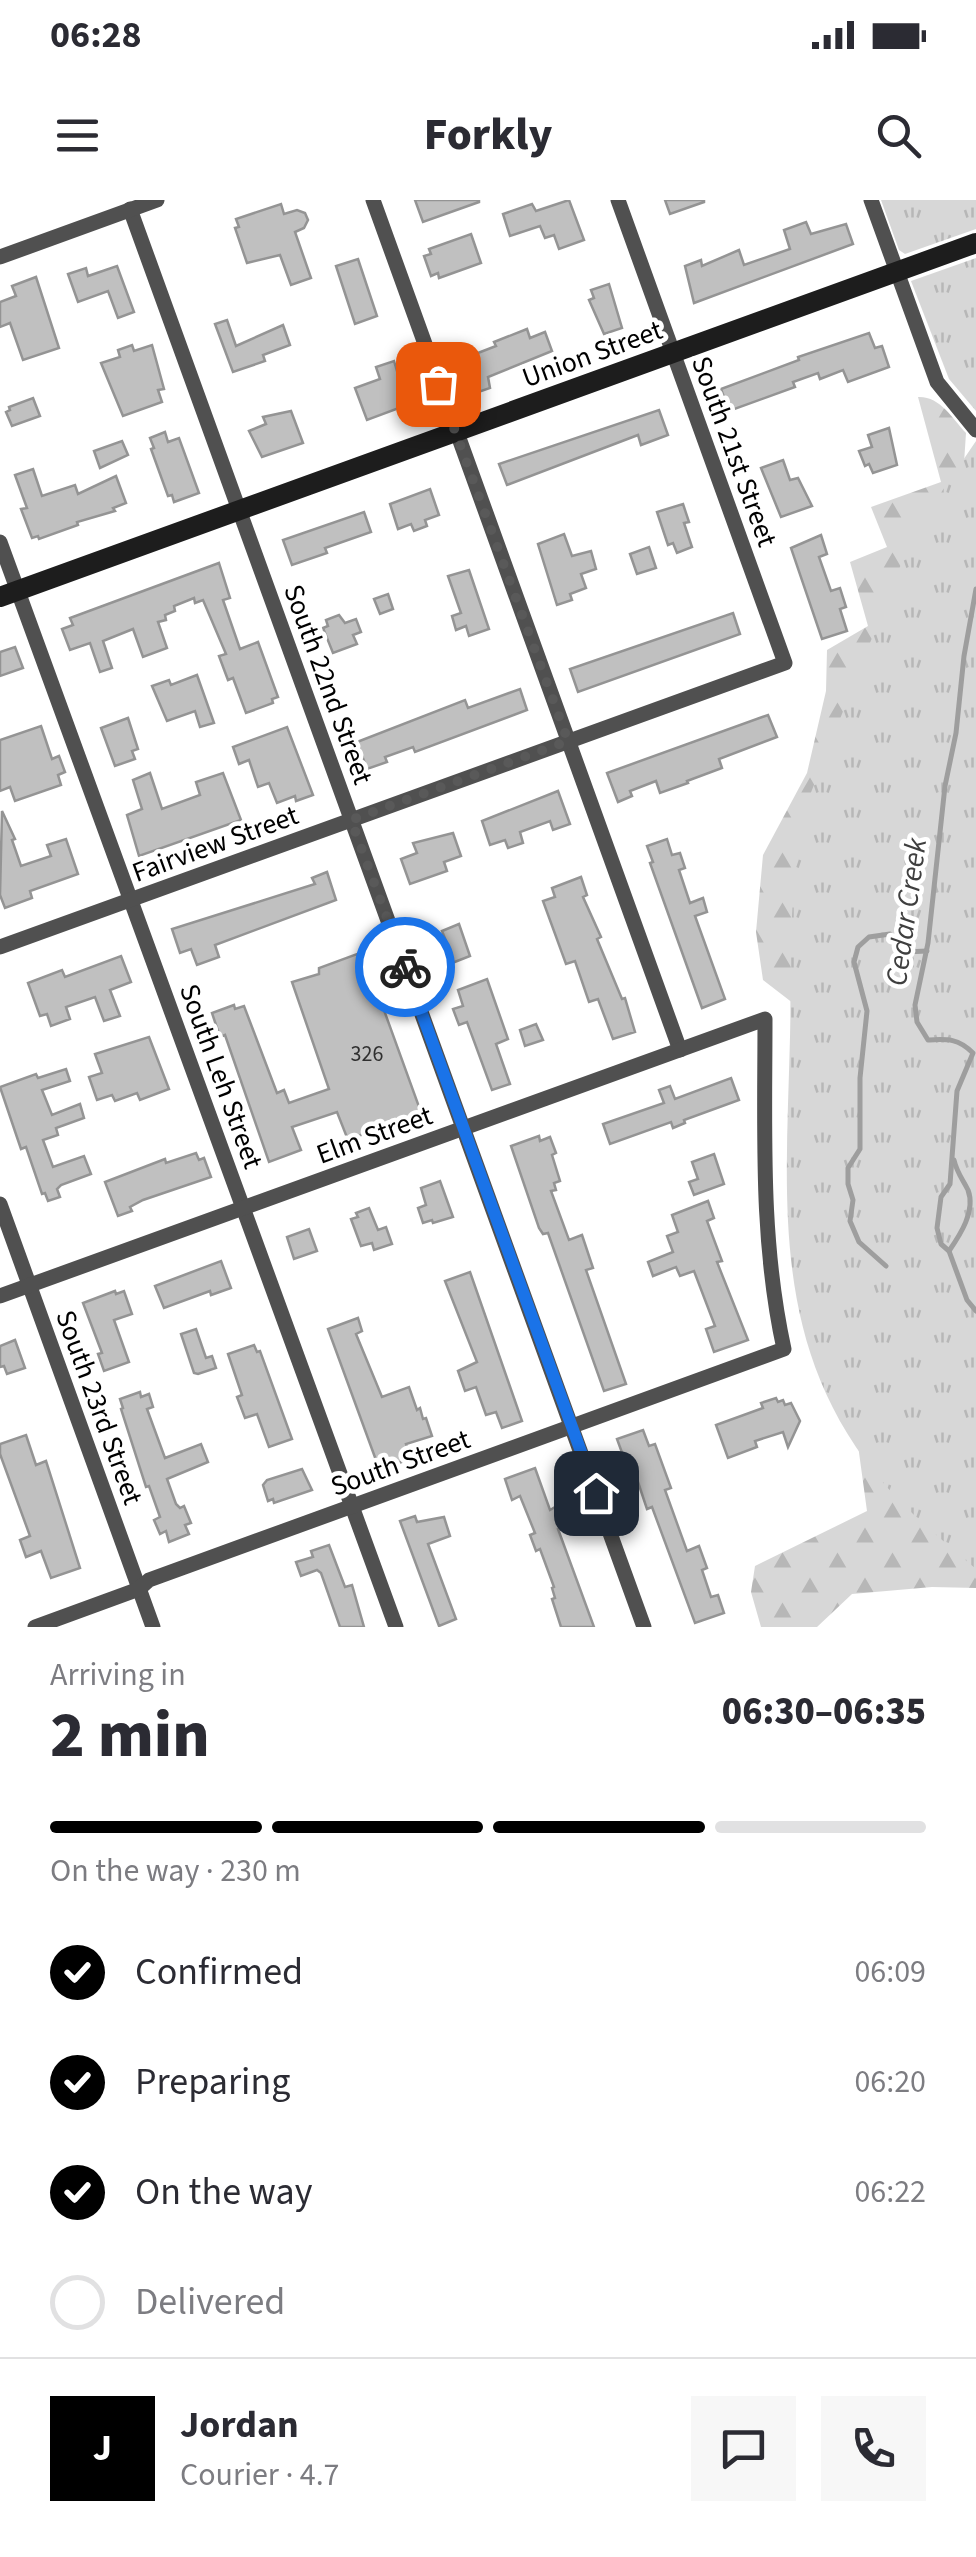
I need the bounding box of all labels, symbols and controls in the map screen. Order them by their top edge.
text: 06:28 [50,8,142,62]
text: Forkly [424,103,552,167]
icon: menu [50,108,105,163]
icon: search [871,108,926,163]
street label: Union Street [517,310,669,398]
pin [396,342,481,427]
street label: South 21st Street [681,351,787,553]
icon: bag [411,357,466,412]
street label: South 22nd Street [273,579,383,790]
street label: Fairview Street [127,795,305,893]
water label: Cedar Creek [875,835,938,989]
courier [355,917,455,1017]
icon: bike [378,940,433,995]
street label: South Leh Street [169,978,273,1175]
house number: 326 [351,1038,383,1070]
street label: Elm Street [311,1095,438,1174]
street label: South 23rd Street [45,1305,153,1511]
street label: South Street [325,1419,476,1507]
pin [554,1451,639,1536]
icon: home [569,1466,624,1521]
text: Arriving in [50,1652,186,1698]
text: 06:30–06:35 [722,1685,926,1739]
text: 2 min [50,1689,210,1782]
text: On the way · 230 m [50,1848,301,1894]
icon: check [50,1945,105,2000]
text: Confirmed [135,1945,303,1999]
text: 06:09 [854,1949,926,1995]
icon: check [50,2055,105,2110]
text: Preparing [135,2055,290,2109]
text: 06:20 [854,2059,926,2105]
icon: check [50,2165,105,2220]
text: On the way [135,2165,312,2219]
text: 06:22 [854,2169,926,2215]
text: Delivered [135,2275,285,2329]
button: chat [691,2396,796,2501]
button: phone [821,2396,926,2501]
text: Jordan [180,2398,299,2452]
text: J [93,2421,112,2475]
text: Courier · 4.7 [180,2452,340,2498]

